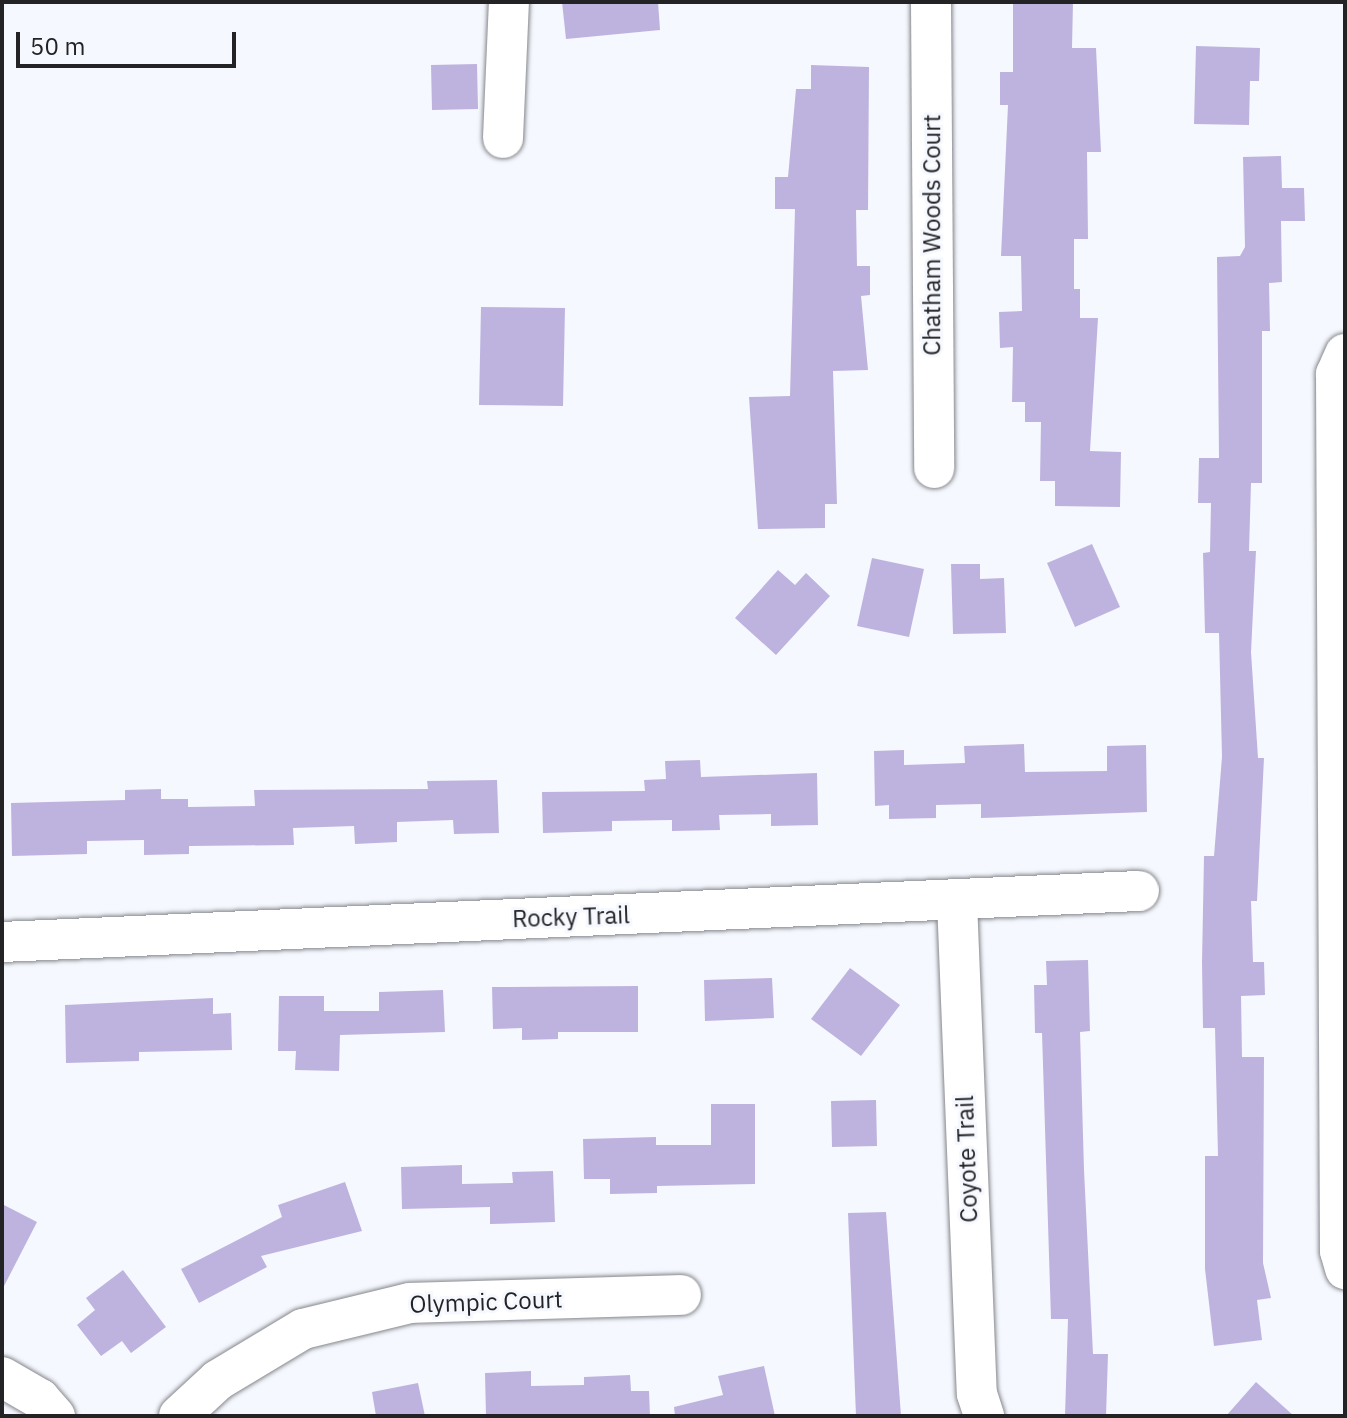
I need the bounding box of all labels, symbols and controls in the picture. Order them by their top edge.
scale bar [20,16,240,66]
text: 50 m [30,30,85,62]
street label: Chatham Woods Court [918,114,946,356]
street label: Rocky Trail [512,901,630,933]
street label: Coyote Trail [950,1095,984,1223]
street label: Olympic Court [409,1285,563,1319]

